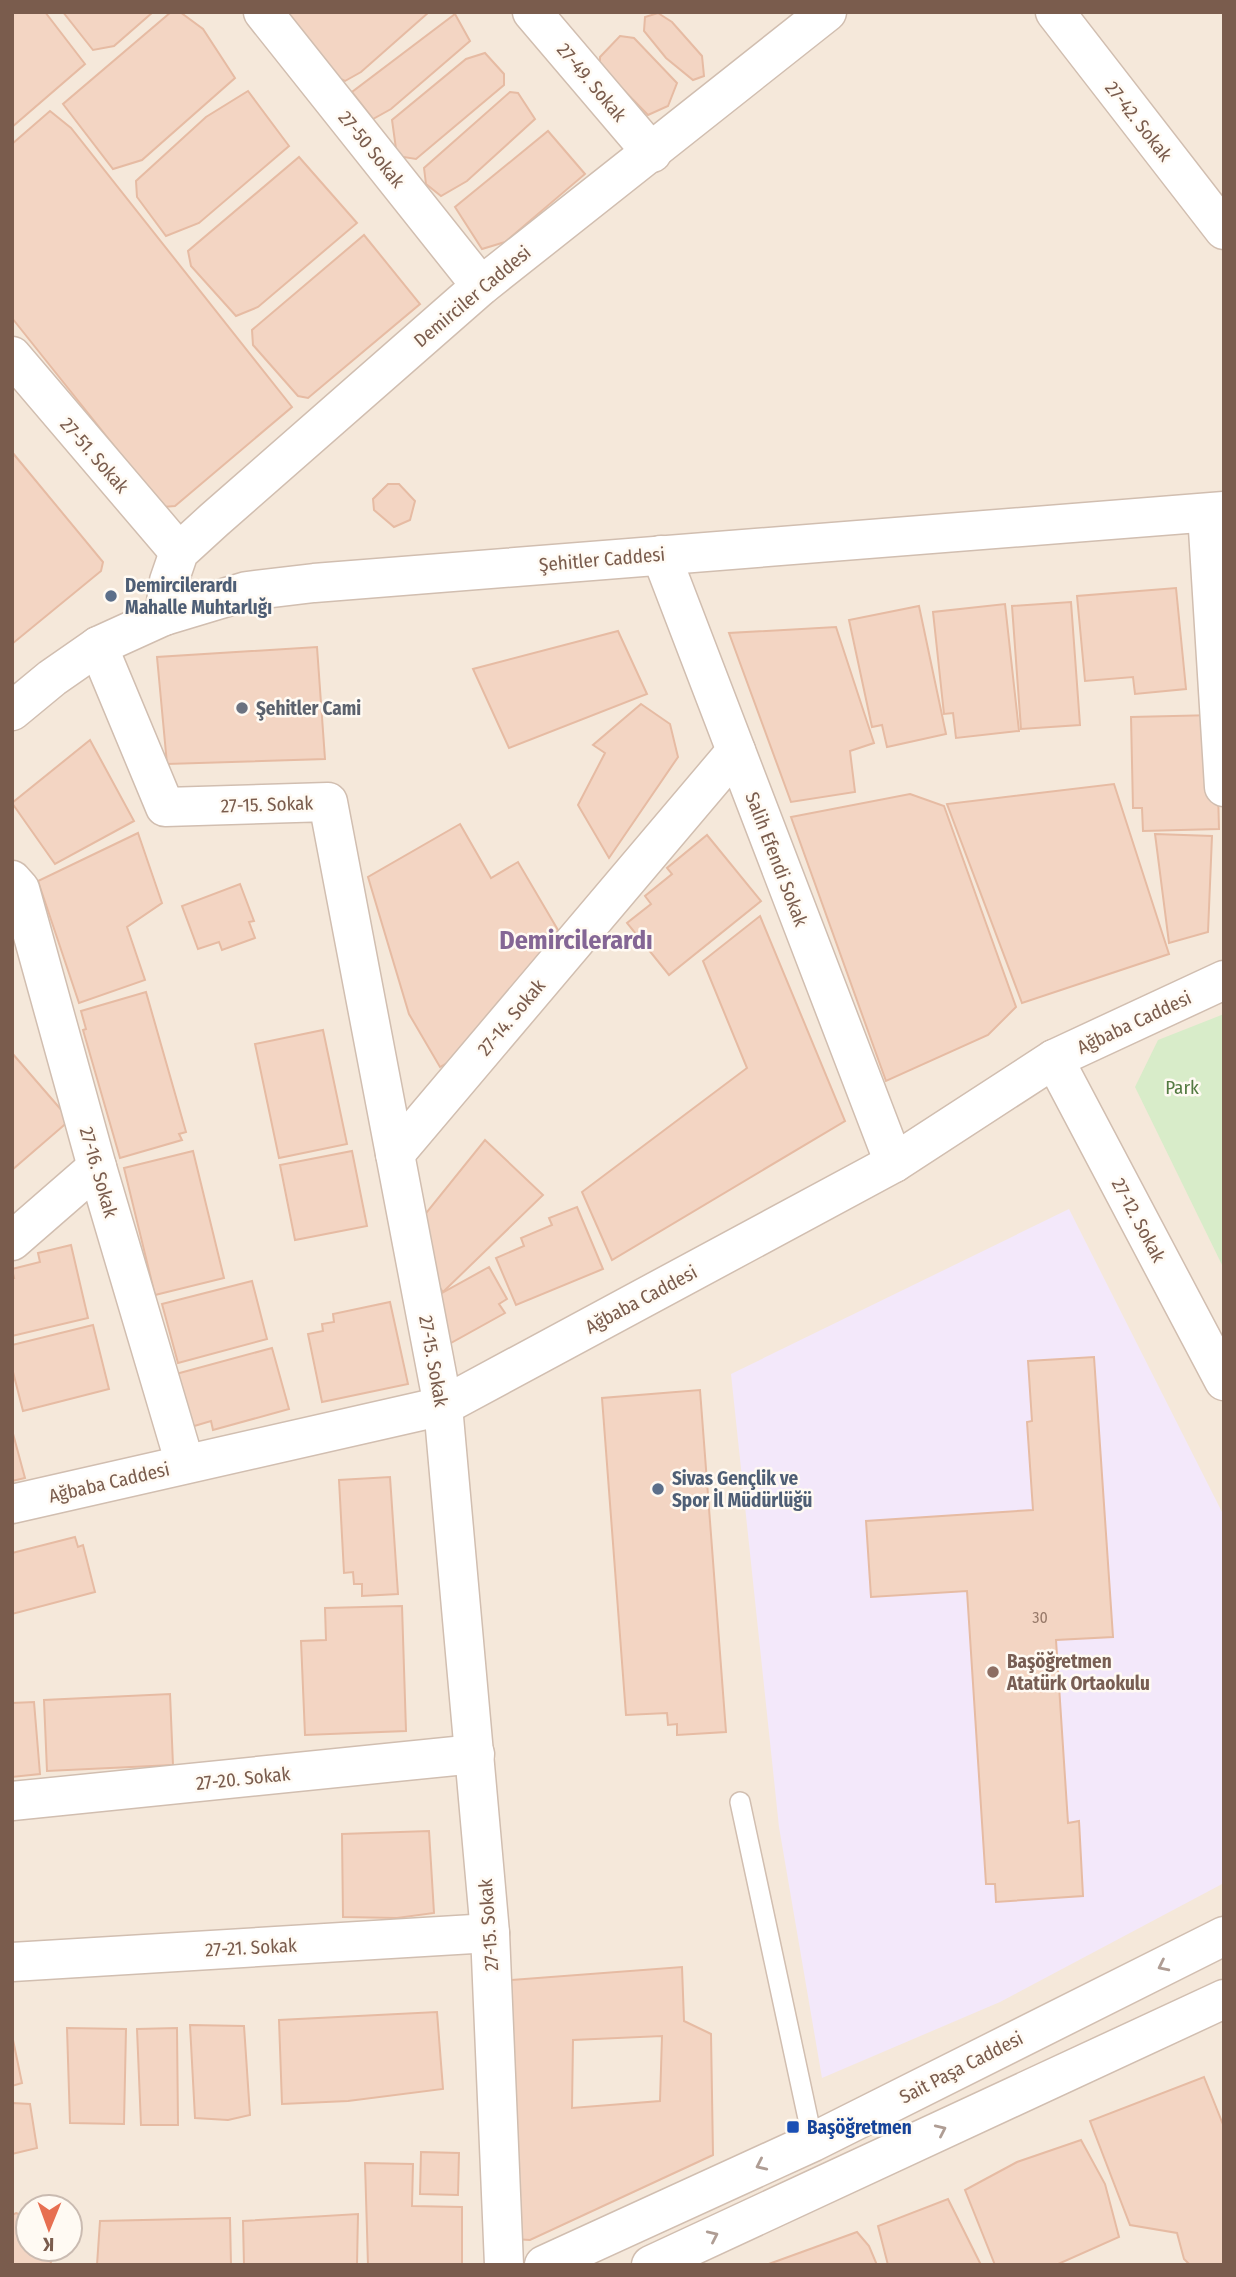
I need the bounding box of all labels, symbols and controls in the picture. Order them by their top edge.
street label: 27-49. Sokak [552,38,631,126]
street label: 27-42. Sokak [1100,77,1177,166]
street label: 27-50 Sokak [334,106,410,192]
street label: Demirciler Caddesi [409,241,536,352]
street label: 27-51. Sokak [56,413,134,498]
street label: Şehitler Caddesi [538,543,666,576]
place label: Demircilerardı Mahalle Muhtarlığı [125,574,272,619]
marker: Demircilerardı Mahalle Muhtarlığı [103,588,119,604]
place label: Şehitler Cami [256,697,361,721]
marker: Şehitler Cami [234,700,250,716]
street label: Salih Efendi Sokak [740,789,813,930]
street label: 27-15. Sokak [220,791,314,818]
district label: Demircilerardı [499,925,653,956]
street label: 27-14. Sokak [473,974,550,1060]
street label: Ağbaba Caddesi [1073,986,1195,1059]
park label: Park [1165,1076,1199,1099]
street label: 27-16. Sokak [75,1124,122,1220]
street label: 27-12. Sokak [1107,1174,1170,1266]
street label: Ağbaba Caddesi [581,1260,701,1339]
street label: 27-15. Sokak [414,1314,453,1409]
street label: Ağbaba Caddesi [46,1457,172,1508]
place label: Sivas Gençlik ve Spor İl Müdürlüğü [672,1467,812,1512]
marker: Sivas Gençlik ve Spor İl Müdürlüğü [650,1481,666,1497]
house number: 30 [1032,1608,1048,1627]
place label: Başöğretmen Atatürk Ortaokulu [1006,1650,1150,1695]
marker: Başöğretmen Atatürk Ortaokulu [985,1664,1001,1680]
street label: 27-20. Sokak [195,1762,291,1795]
street label: 27-15. Sokak [474,1878,503,1972]
street label: 27-21. Sokak [205,1934,298,1961]
one-way arrow [1158,1957,1170,1971]
street label: Sait Paşa Caddesi [896,2026,1027,2108]
place label: Başöğretmen [807,2116,912,2139]
marker: Başöğretmen [785,2119,801,2135]
one-way arrow [934,2124,946,2138]
one-way arrow [756,2157,769,2171]
north arrow [14,2193,84,2263]
one-way arrow [706,2230,718,2244]
text: K [42,2233,54,2256]

